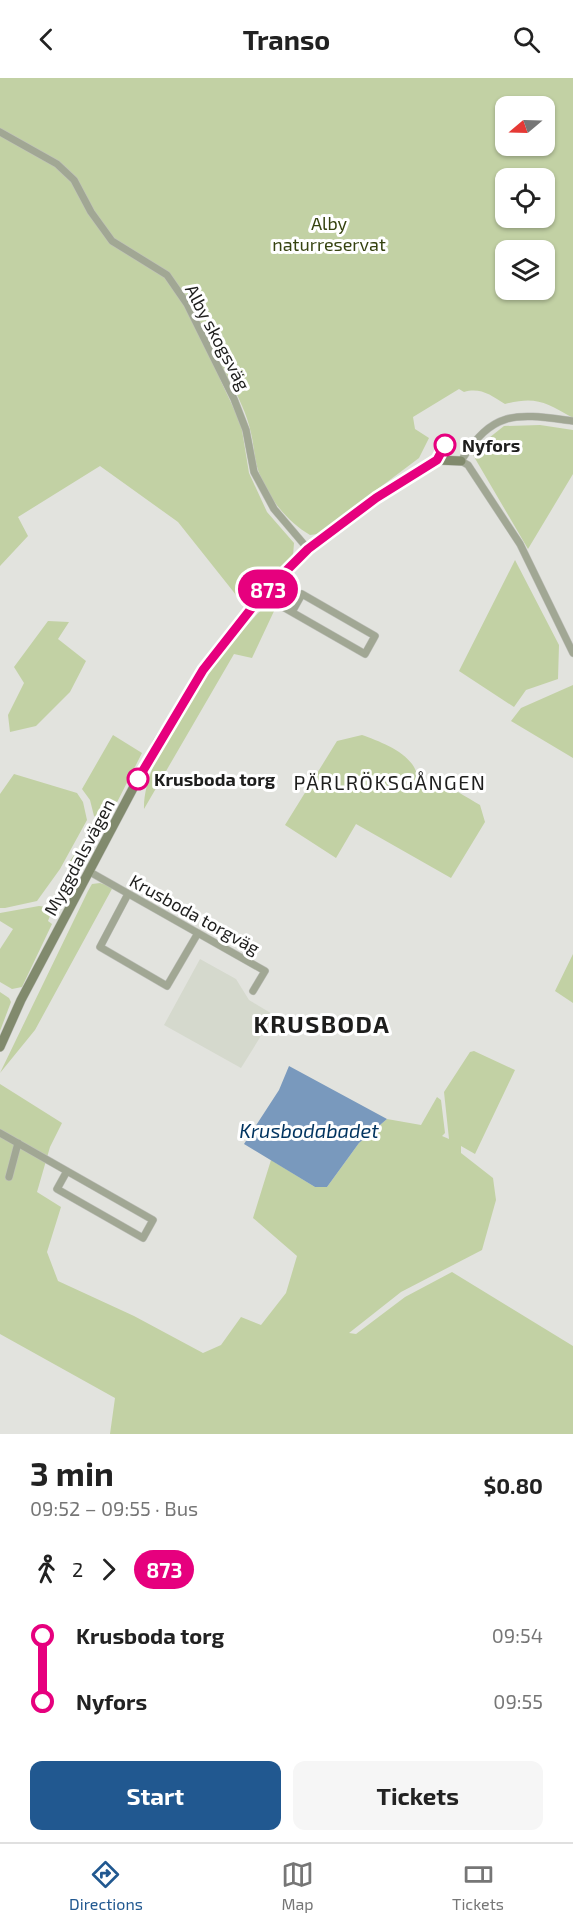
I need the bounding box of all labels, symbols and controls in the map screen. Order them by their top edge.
icon: back [30,23,63,56]
text: Transo [243,23,330,55]
icon: search [510,23,543,56]
north arrow [495,96,555,156]
map controls [495,96,555,300]
button: locate [495,168,555,228]
park label: Alby naturreservat [272,212,386,255]
button: layers [495,240,555,300]
street label: Alby skogsväg [181,280,255,394]
marker: Nyfors [434,434,456,456]
place label: Nyfors [462,434,520,456]
line badge: 873 [234,570,302,608]
text: 873 [250,577,286,602]
marker: Krusboda torg [127,768,149,790]
place label: Krusboda torg [154,768,276,790]
district label: PÄRLRÖKSGÅNGEN [294,770,486,794]
street label: Myggdalsvägen [39,795,119,919]
street label: Krusboda torgväg [126,869,264,959]
district label: KRUSBODA [253,1009,391,1038]
water label: Krusbodabadet [239,1118,379,1142]
text: 3 min [30,1453,114,1493]
text: $0.80 [483,1472,543,1498]
text: 09:52 – 09:55 · Bus [30,1496,198,1520]
icon: walk [30,1553,63,1586]
icon: forward [92,1553,125,1586]
text: 2 [72,1557,83,1581]
text: 873 [146,1557,182,1582]
text: Krusboda torg [76,1622,224,1648]
text: 09:54 [492,1623,543,1647]
text: Nyfors [76,1688,147,1714]
text: 09:55 [493,1689,543,1713]
button: Start [30,1761,281,1830]
button: Tickets [293,1761,543,1830]
tab: Directions [69,1858,143,1913]
tab: Map [281,1858,314,1913]
tab: Tickets [452,1858,504,1913]

